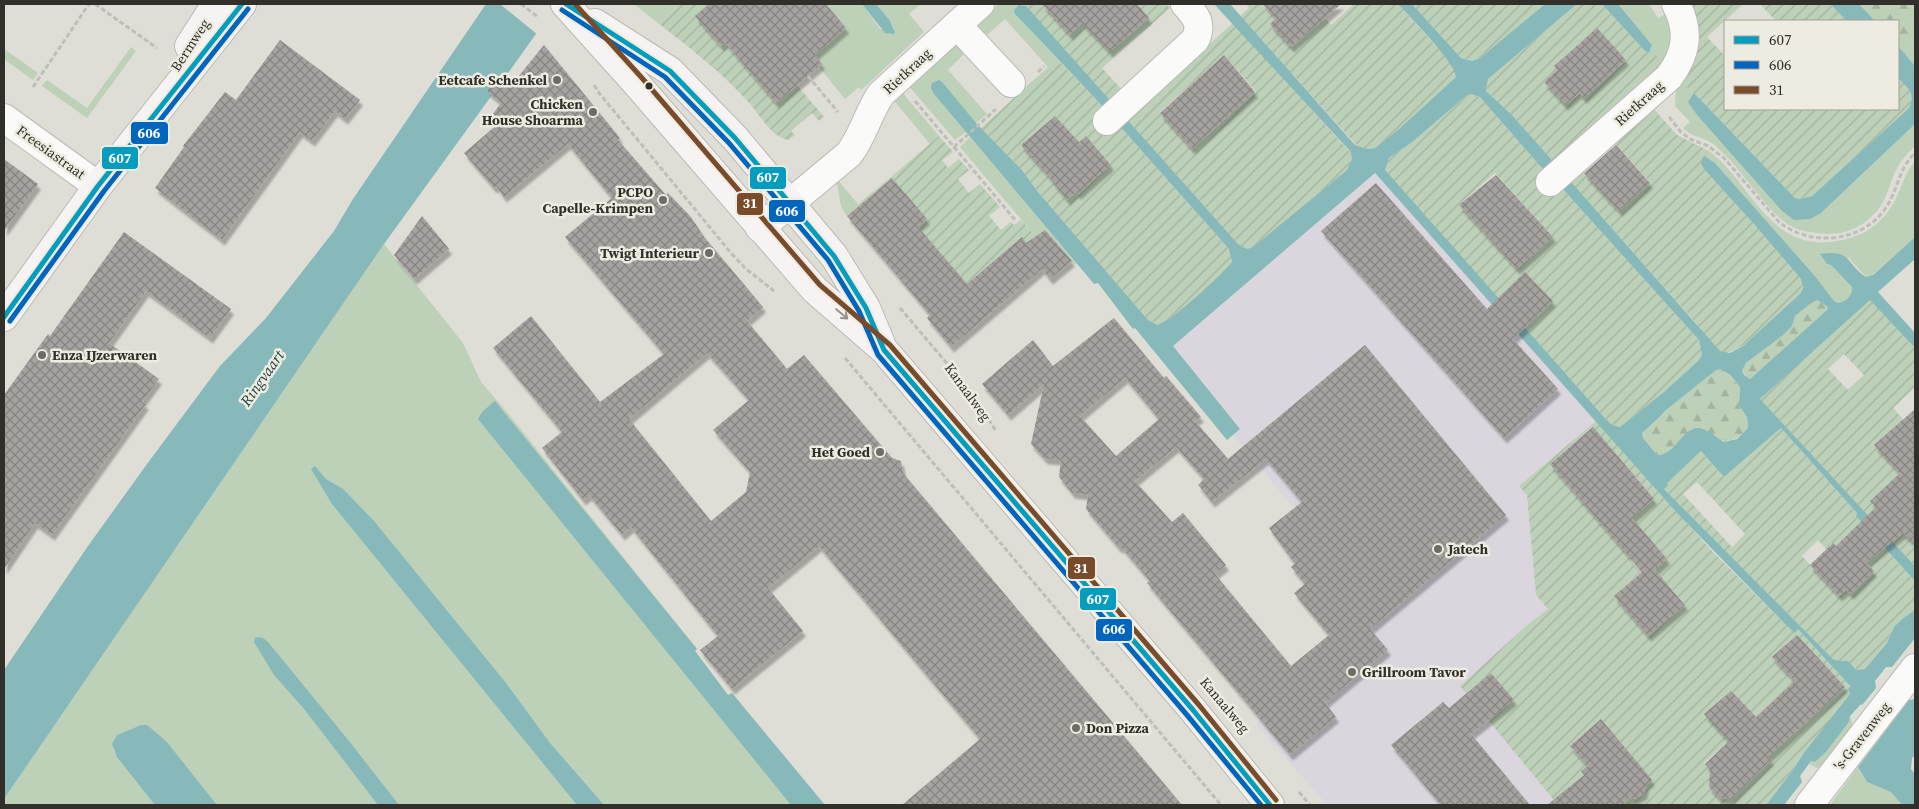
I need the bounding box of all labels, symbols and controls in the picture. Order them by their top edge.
street label: Bermweg [166,15,214,75]
legend [1724,20,1899,110]
text: 607 [1769,29,1792,50]
street label: Rietkraag [878,43,936,99]
text: 606 [1769,54,1792,75]
place label: Eetcafe Schenkel [438,70,547,90]
marker: Eetcafe Schenkel [551,74,563,86]
street label: Rietkraag [1610,76,1668,130]
text: 31 [1769,79,1784,100]
unlabelled marker [644,81,654,91]
place label: Chicken House Shoarma [482,94,584,130]
marker: Chicken House Shoarma [587,106,599,118]
street label: Freesiastraat [13,120,90,184]
line badge: 606 [130,121,169,145]
text: 606 [138,123,161,143]
line badge: 607 [101,146,139,170]
text: 607 [109,148,132,168]
line badge: 607 [749,166,787,190]
text: 607 [757,167,780,187]
place label: PCPO Capelle-Krimpen [542,182,653,218]
line badge: 31 [736,192,764,216]
text: 31 [742,193,758,213]
marker: PCPO Capelle-Krimpen [657,194,669,206]
line badge: 606 [768,199,806,223]
text: 606 [776,201,799,221]
place label: Twigt Interieur [600,243,699,263]
marker: Twigt Interieur [703,247,715,259]
one-way arrow [835,309,848,320]
place label: Enza IJzerwaren [52,345,158,365]
water label: Ringvaart [235,345,289,411]
marker: Enza IJzerwaren [36,349,48,361]
street label: Kanaalweg [940,359,996,425]
place label: Het Goed [811,442,871,462]
marker: Het Goed [874,446,886,458]
place label: Jatech [1447,539,1488,559]
marker: Jatech [1432,543,1444,555]
line badge: 31 [1067,556,1096,580]
text: 31 [1073,558,1089,578]
line badge: 607 [1079,587,1117,611]
text: 607 [1087,589,1110,609]
line badge: 606 [1095,618,1133,642]
text: 606 [1103,619,1126,639]
place label: Grillroom Tavor [1362,662,1466,682]
marker: Grillroom Tavor [1346,666,1358,678]
street label: Kanaalweg [1196,673,1254,737]
street label: 's-Gravenweg [1829,698,1895,774]
place label: Don Pizza [1086,718,1149,738]
marker: Don Pizza [1070,722,1082,734]

